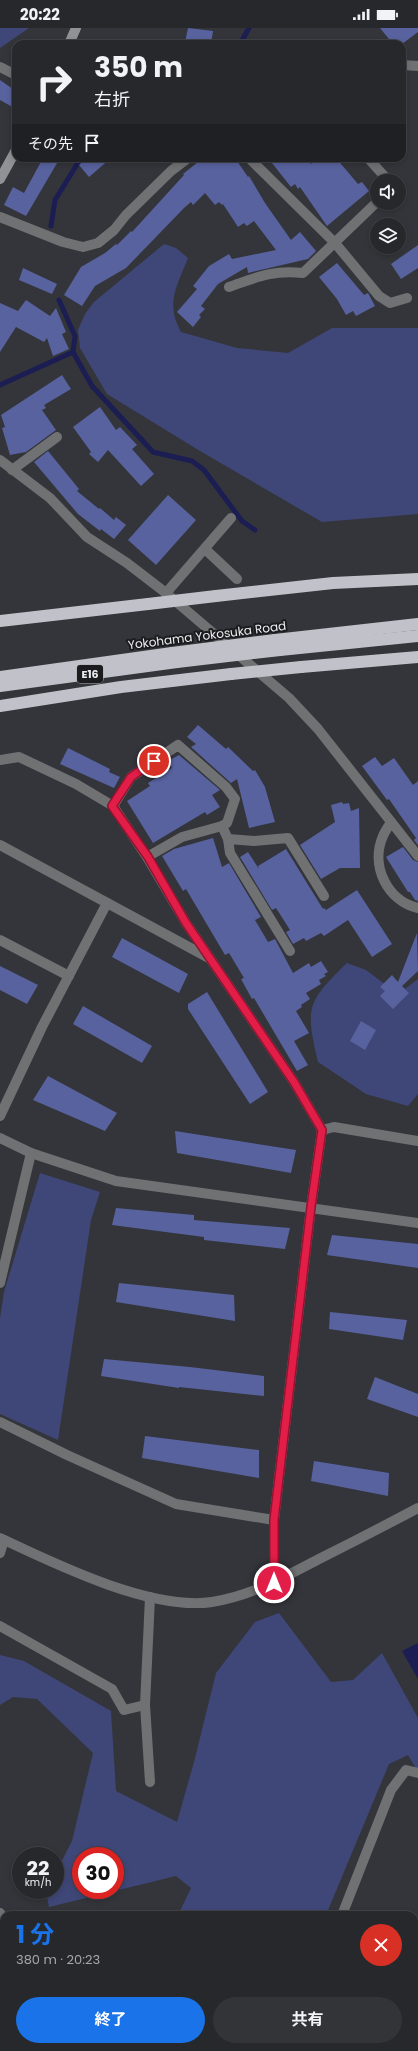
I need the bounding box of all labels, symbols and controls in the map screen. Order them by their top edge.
text: 20:22 [20,4,60,25]
text: 350 m [94,48,183,87]
icon: right [28,56,80,108]
text: 右折 [94,87,130,112]
icon: arrive [81,132,103,154]
text: その先 [28,133,73,154]
map controls [370,174,406,254]
button: sound [370,174,406,210]
button: layers [370,218,406,254]
street label: Yokohama Yokosuka Road [127,617,287,653]
road number: E16 [77,665,103,683]
pin [137,744,171,778]
icon: arrive [143,750,165,772]
position arrow [253,1562,295,1604]
speed limit sign: 30 [72,1847,124,1899]
text: 22 [27,1854,49,1882]
text: km/h [25,1875,51,1890]
text: 1 分 [16,1918,54,1951]
button: close [360,1924,402,1966]
text: 380 m · 20:23 [16,1950,100,1969]
button: 終了 [16,1997,205,2043]
button: 共有 [213,1997,402,2043]

